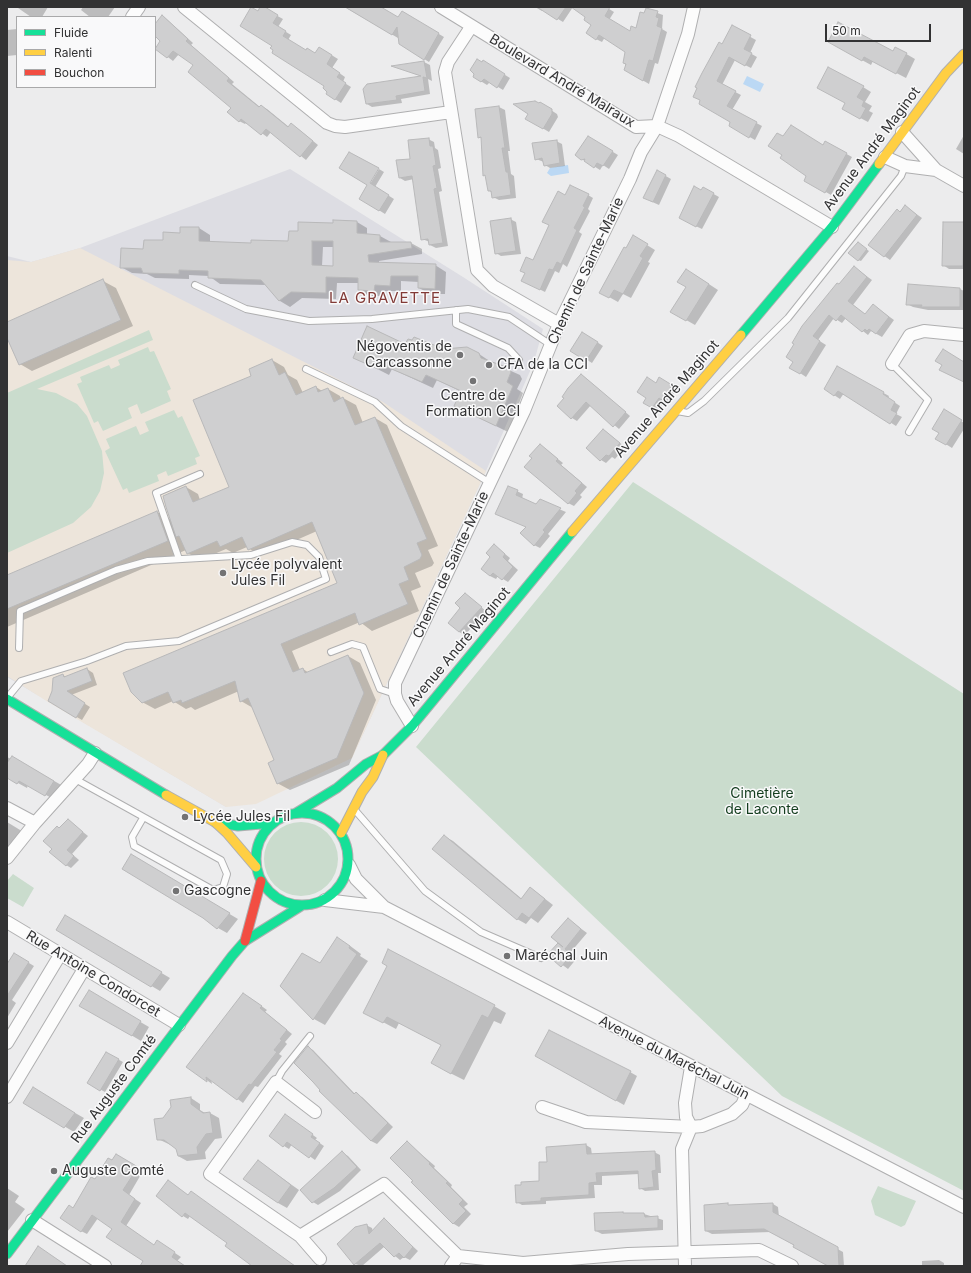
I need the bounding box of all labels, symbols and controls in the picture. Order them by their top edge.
legend [16,16,156,88]
scale bar [827,16,933,42]
text: 50 m [832,23,861,38]
text: Fluide [54,25,88,40]
street label: Boulevard André Malraux [486,31,638,131]
text: Ralenti [54,45,92,60]
text: Bouchon [54,65,104,80]
street label: Avenue André Maginot [820,84,924,214]
street label: Chemin de Sainte-Marie [545,195,627,347]
district label: LA GRAVETTE [329,289,441,307]
street label: Avenue André Maginot [611,337,723,461]
place label: Négoventis de Carcassonne [357,339,452,372]
marker: Négoventis de Carcassonne [455,350,465,360]
place label: CFA de la CCI [497,357,588,373]
marker: CFA de la CCI [484,360,494,370]
marker: Centre de Formation CCI [468,376,478,386]
place label: Centre de Formation CCI [426,388,520,420]
street label: Chemin de Sainte-Marie [410,489,492,641]
place label: Lycée polyvalent Jules Fil [231,557,342,590]
marker: Lycée polyvalent Jules Fil [218,568,228,578]
street label: Avenue André Maginot [404,584,514,710]
park label: Cimetière de Laconte [725,786,799,818]
place label: Lycée Jules Fil [193,809,290,825]
marker: Lycée Jules Fil [180,812,190,822]
place label: Gascogne [184,883,251,899]
marker: Gascogne [171,886,181,896]
street label: Rue Antoine Condorcet [23,927,163,1021]
place label: Maréchal Juin [515,948,608,964]
marker: Maréchal Juin [502,951,512,961]
street label: Avenue du Maréchal Juin [596,1013,752,1103]
street label: Rue Auguste Comté [68,1031,160,1147]
place label: Auguste Comté [62,1163,164,1179]
marker: Auguste Comté [49,1166,59,1176]

